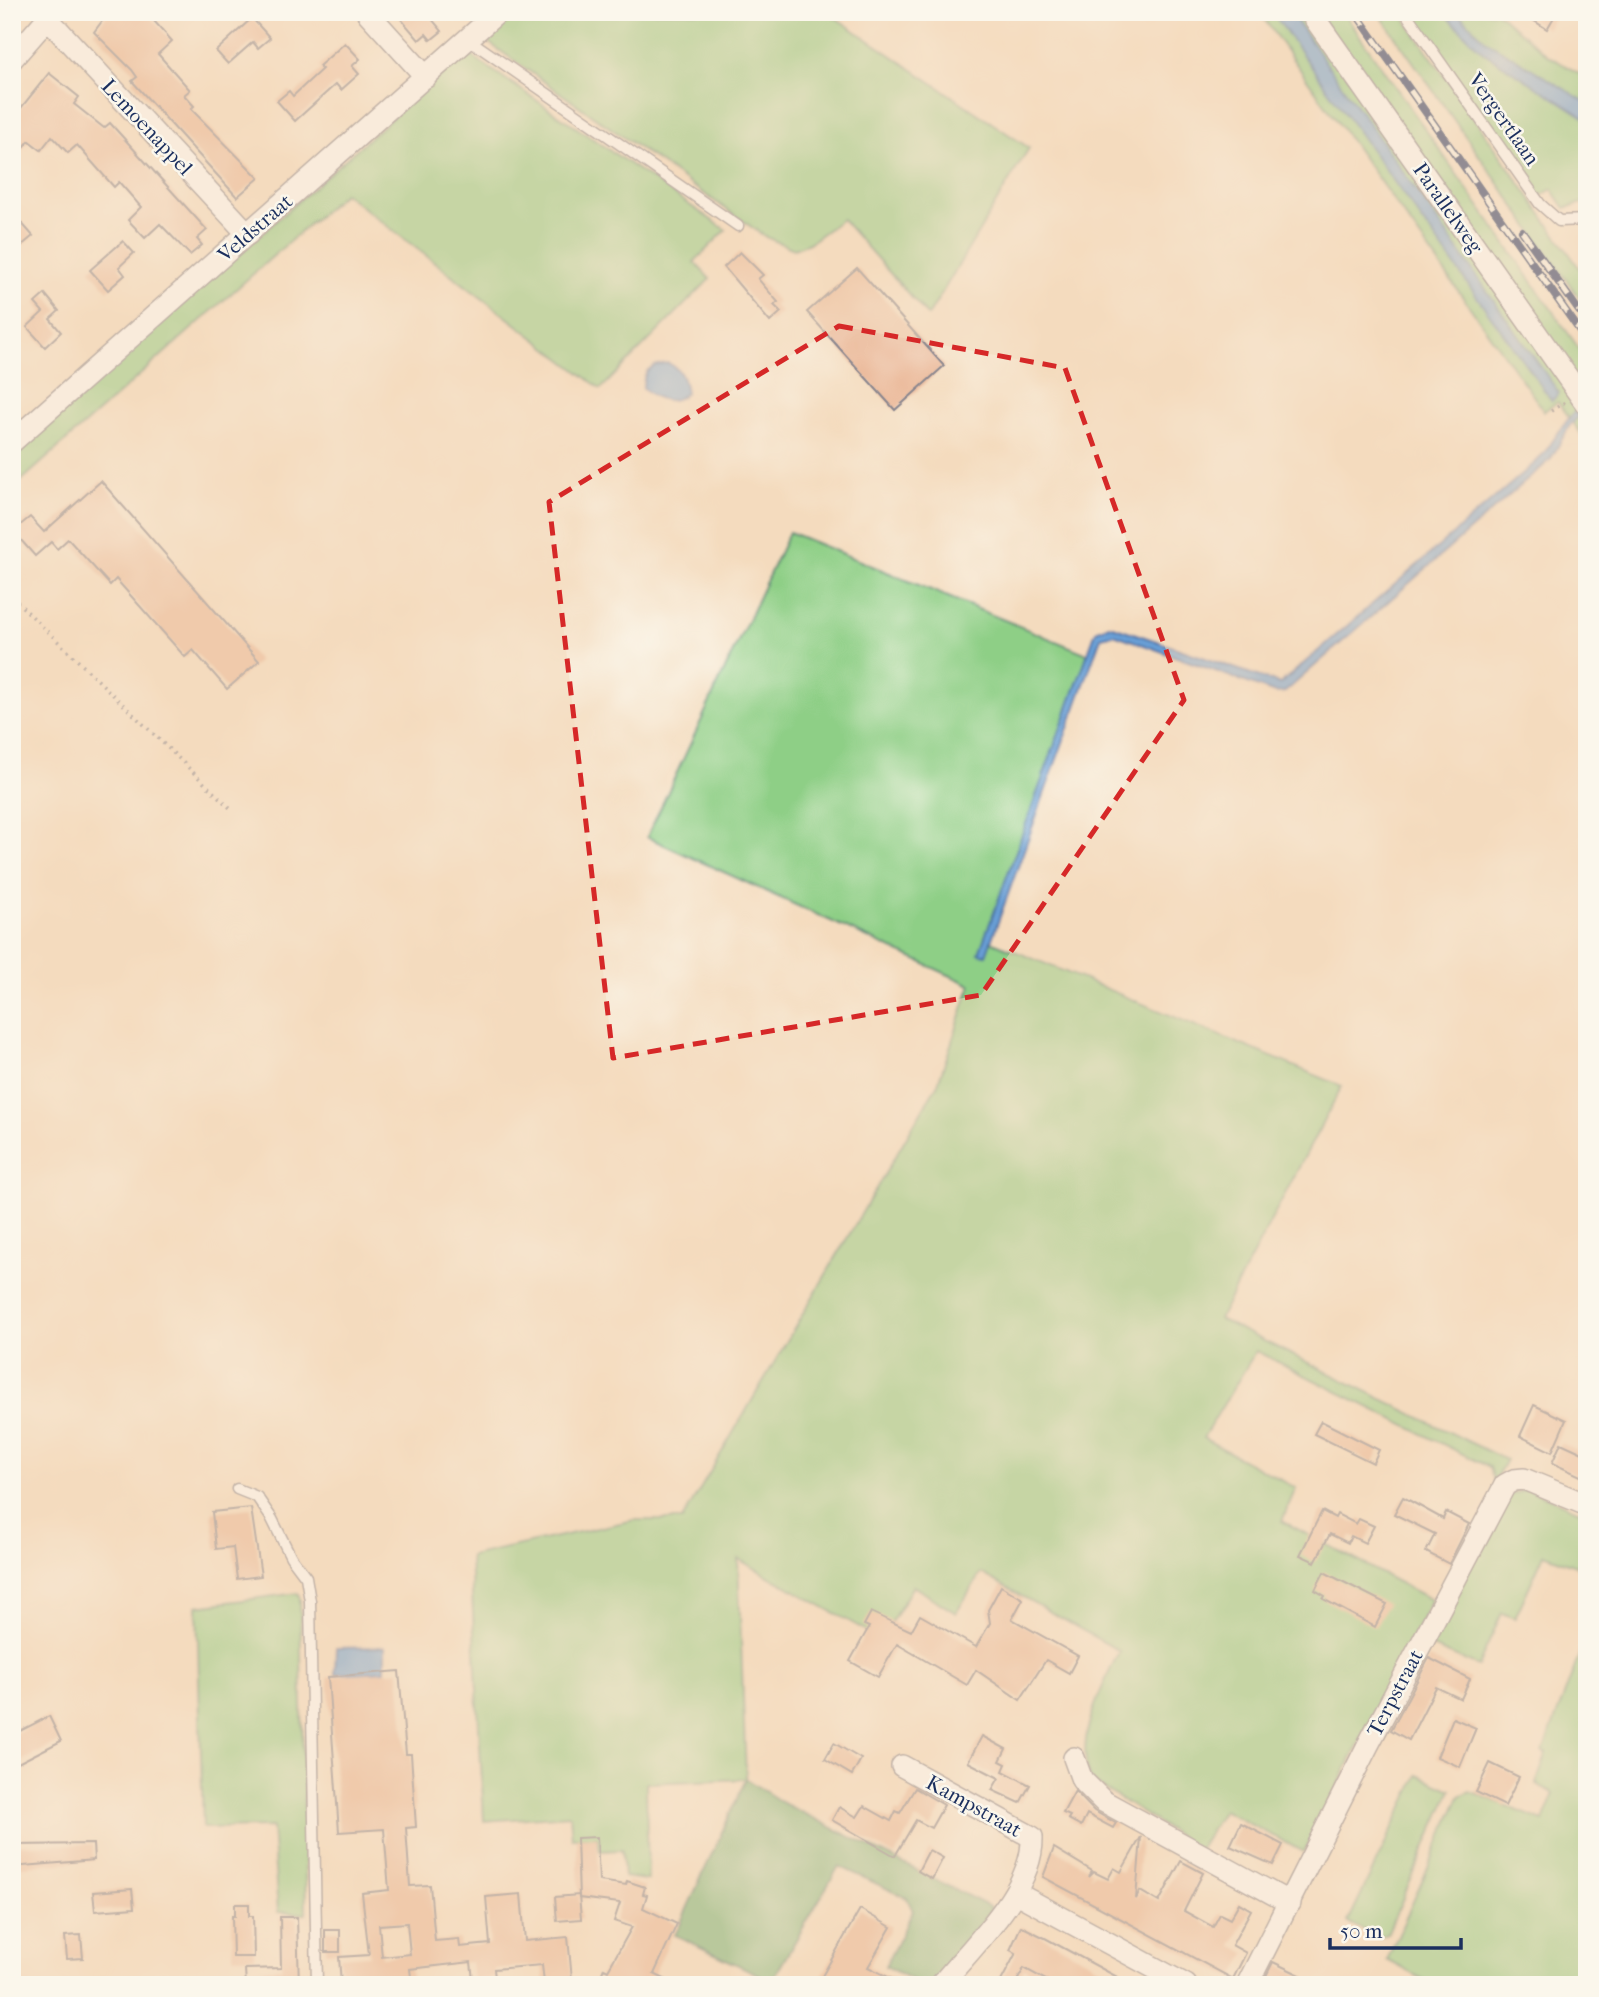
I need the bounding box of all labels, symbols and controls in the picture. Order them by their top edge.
street label: Vergertlaan [1463,67,1545,170]
street label: Lemoenappel [96,74,198,180]
street label: Parallelweg [1408,158,1488,259]
street label: Veldstraat [212,189,298,268]
street label: Terpstraat [1362,1645,1428,1740]
street label: Kampstraat [922,1770,1026,1842]
scale bar [1330,1906,1461,1950]
text: 50 m [1340,1919,1383,1943]

